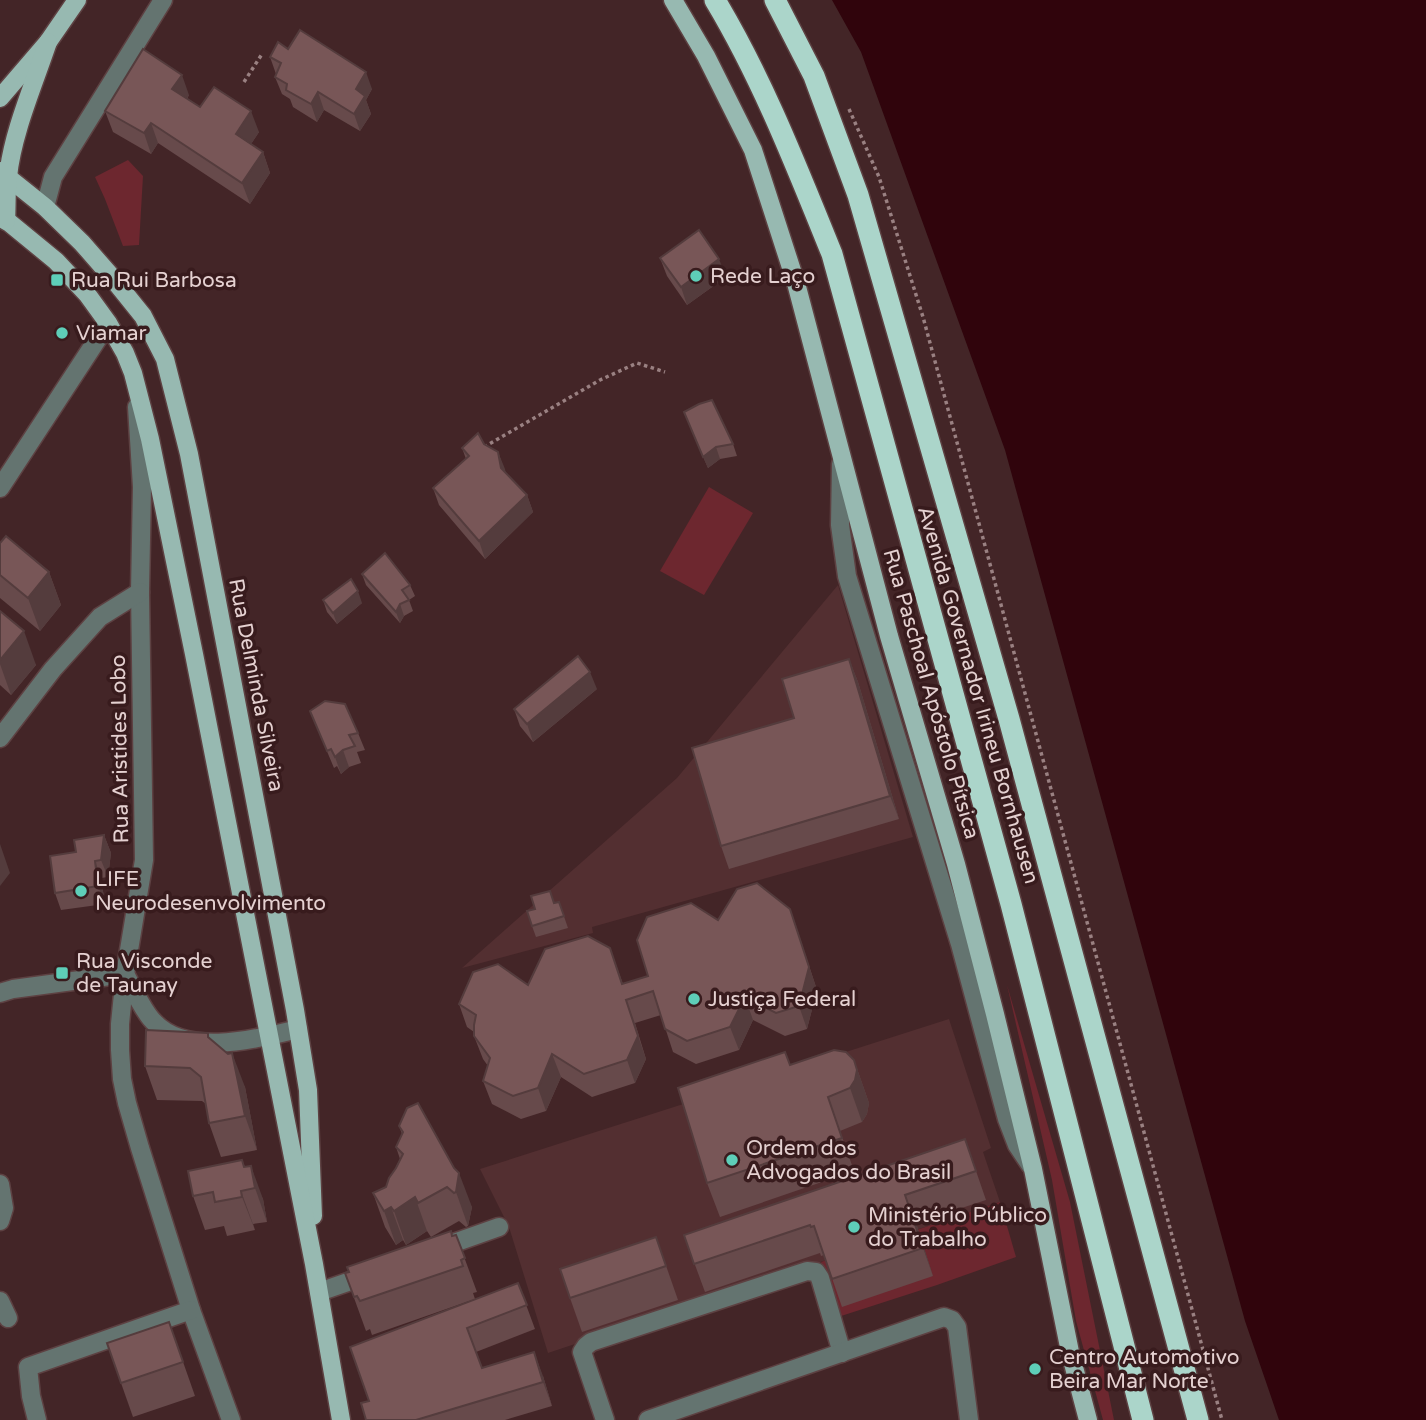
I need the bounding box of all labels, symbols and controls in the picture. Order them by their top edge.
place label: Rede Laço [710,264,815,289]
place label: Rua Rui Barbosa [71,268,237,293]
marker: Rede Laço [688,268,704,284]
marker: Rua Rui Barbosa [49,272,65,288]
place label: Viamar [76,321,147,346]
marker: Viamar [54,325,70,341]
street label: Avenida Governador Irineu Bornhausen [912,503,1044,887]
street label: Rua Paschoal Apóstolo Pítsica [878,546,984,842]
street label: Rua Delminda Silveira [223,576,289,794]
street label: Rua Aristides Lobo [106,654,134,844]
place label: LIFE Neurodesenvolvimento [95,867,326,916]
marker: LIFE Neurodesenvolvimento [73,883,89,899]
place label: Rua Visconde de Taunay [76,949,213,998]
marker: Rua Visconde de Taunay [54,965,70,981]
place label: Justiça Federal [708,987,856,1012]
marker: Justiça Federal [686,991,702,1007]
place label: Ordem dos Advogados do Brasil [746,1136,951,1185]
marker: Ordem dos Advogados do Brasil [724,1152,740,1168]
place label: Ministério Público do Trabalho [868,1203,1047,1252]
marker: Ministério Público do Trabalho [846,1219,862,1235]
place label: Centro Automotivo Beira Mar Norte [1049,1345,1239,1394]
marker: Centro Automotivo Beira Mar Norte [1027,1361,1043,1377]

